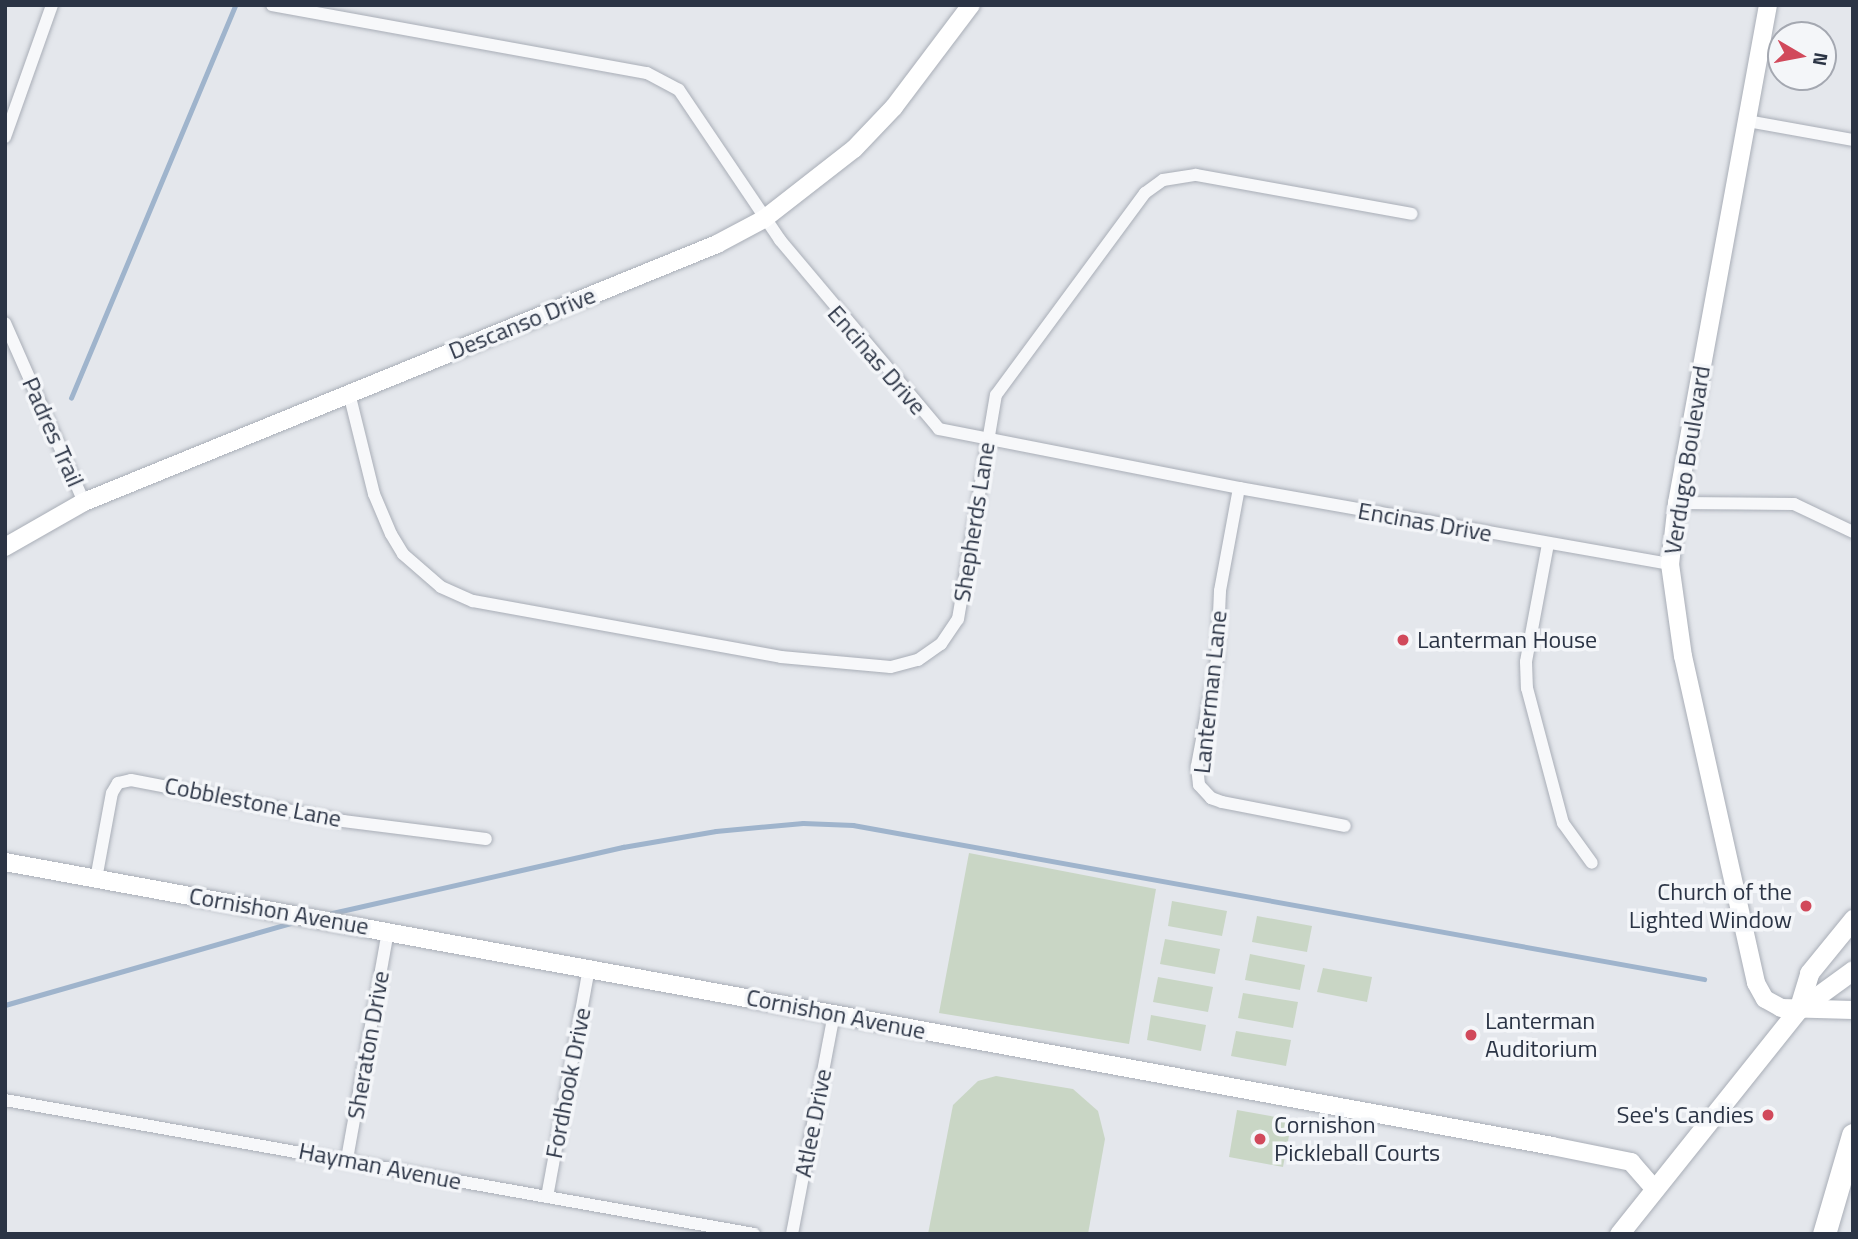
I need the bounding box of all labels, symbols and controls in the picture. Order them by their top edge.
north arrow [1767,21,1837,91]
text: N [1806,50,1837,68]
street label: Descanso Drive [444,280,600,366]
street label: Encinas Drive [822,299,932,421]
street label: Verdugo Boulevard [1658,364,1716,556]
street label: Padres Trail [16,373,90,491]
street label: Shepherds Lane [947,440,1001,604]
street label: Encinas Drive [1356,496,1494,548]
street label: Lanterman Lane [1187,609,1233,775]
place label: Lanterman House [1417,626,1597,654]
marker: Lanterman House [1395,632,1411,648]
street label: Cobblestone Lane [162,771,344,833]
place label: Church of the Lighted Window [1629,878,1792,934]
street label: Cornishon Avenue [187,881,371,941]
marker: Church of the Lighted Window [1798,898,1814,914]
street label: Sheraton Drive [341,969,395,1121]
street label: Cornishon Avenue [744,983,928,1045]
street label: Fordhook Drive [539,1005,597,1161]
place label: Lanterman Auditorium [1485,1007,1597,1063]
marker: Lanterman Auditorium [1463,1027,1479,1043]
street label: Atlee Drive [788,1066,838,1180]
place label: See's Candies [1617,1101,1754,1129]
marker: See's Candies [1760,1107,1776,1123]
place label: Cornishon Pickleball Courts [1274,1111,1440,1167]
marker: Cornishon Pickleball Courts [1252,1131,1268,1147]
street label: Hayman Avenue [296,1136,464,1196]

